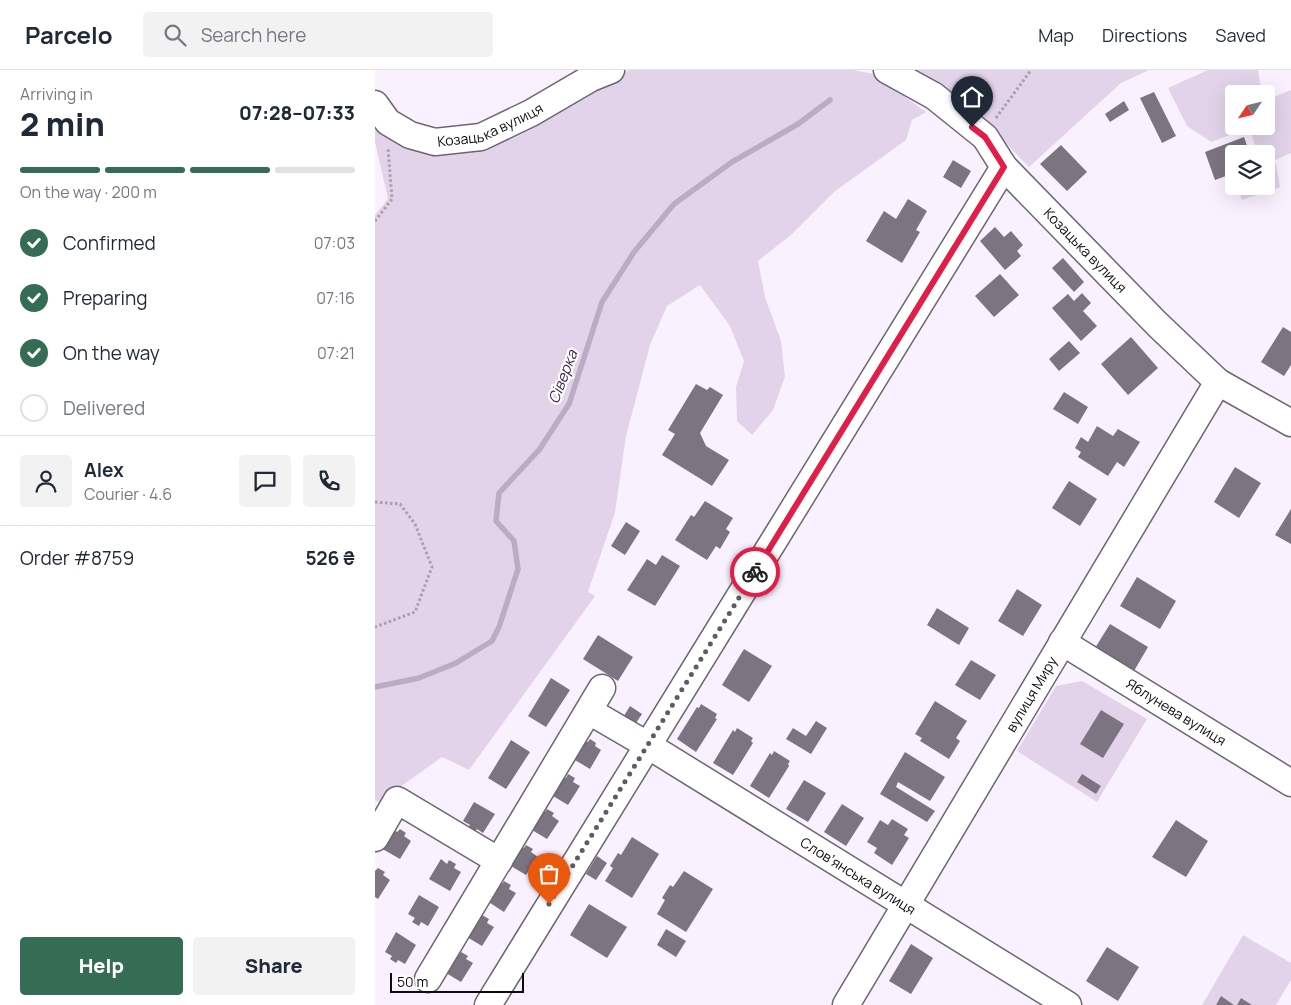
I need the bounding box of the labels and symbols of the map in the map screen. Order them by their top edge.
pin [951,76,993,127]
north arrow [1225,85,1275,135]
street label: Козацька вулиця [436,98,546,151]
street label: Козацька вулиця [1040,203,1131,297]
water label: Сіверка [543,346,583,407]
courier [730,547,780,597]
street label: вулиця Миру [1001,652,1061,735]
street label: Яблунева вулиця [1123,674,1230,750]
street label: Словʼянська вулиця [797,832,920,919]
pin [528,853,570,904]
scale bar [390,970,524,993]

